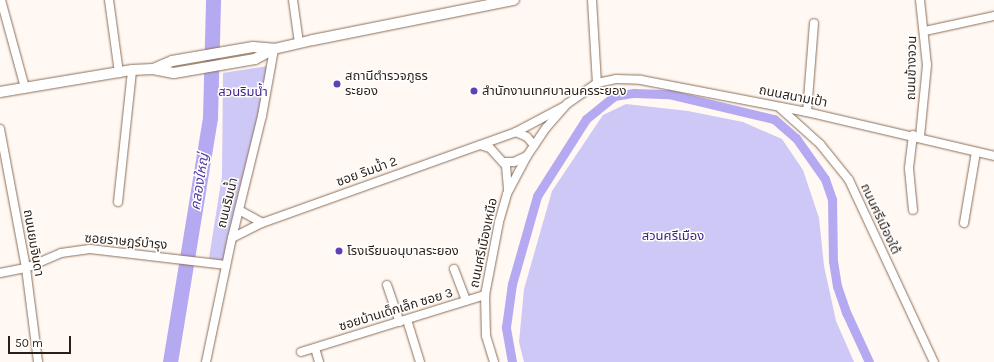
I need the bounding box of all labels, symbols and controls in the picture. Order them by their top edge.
street label: ถนนข้างจวน [904,36,920,100]
place label: สถานีตำรวจภูธร ระยอง [345,69,428,100]
marker: สถานีตำรวจภูธร ระยอง [332,79,342,89]
place label: สำนักงานเทศบาลนครระยอง [482,83,626,99]
street label: ถนนสนามเป้า [758,83,828,111]
park label: สวนริมน้ำ [218,84,268,100]
marker: สำนักงานเทศบาลนครระยอง [469,86,479,96]
water label: คลองใหญ่ [187,152,213,212]
street label: ซอย ริมน้ำ 2 [334,154,400,190]
street label: ถนนริมน้ำ [214,176,242,230]
street label: ถนนศรีเมืองใต้ [857,181,903,257]
street label: ถนนศรีเมืองเหนือ [467,197,501,289]
street label: ถนนยมจินดา [19,208,47,278]
park label: สวนศรีเมือง [642,228,704,244]
street label: ซอยราษฎร์บำรุง [84,231,168,253]
place label: โรงเรียนอนุบาลระยอง [347,243,459,259]
marker: โรงเรียนอนุบาลระยอง [334,246,344,256]
street label: ซอยบ้านเด็กเล็ก ซอย 3 [337,285,455,335]
scale bar [10,328,73,354]
text: 50 m [15,336,43,350]

